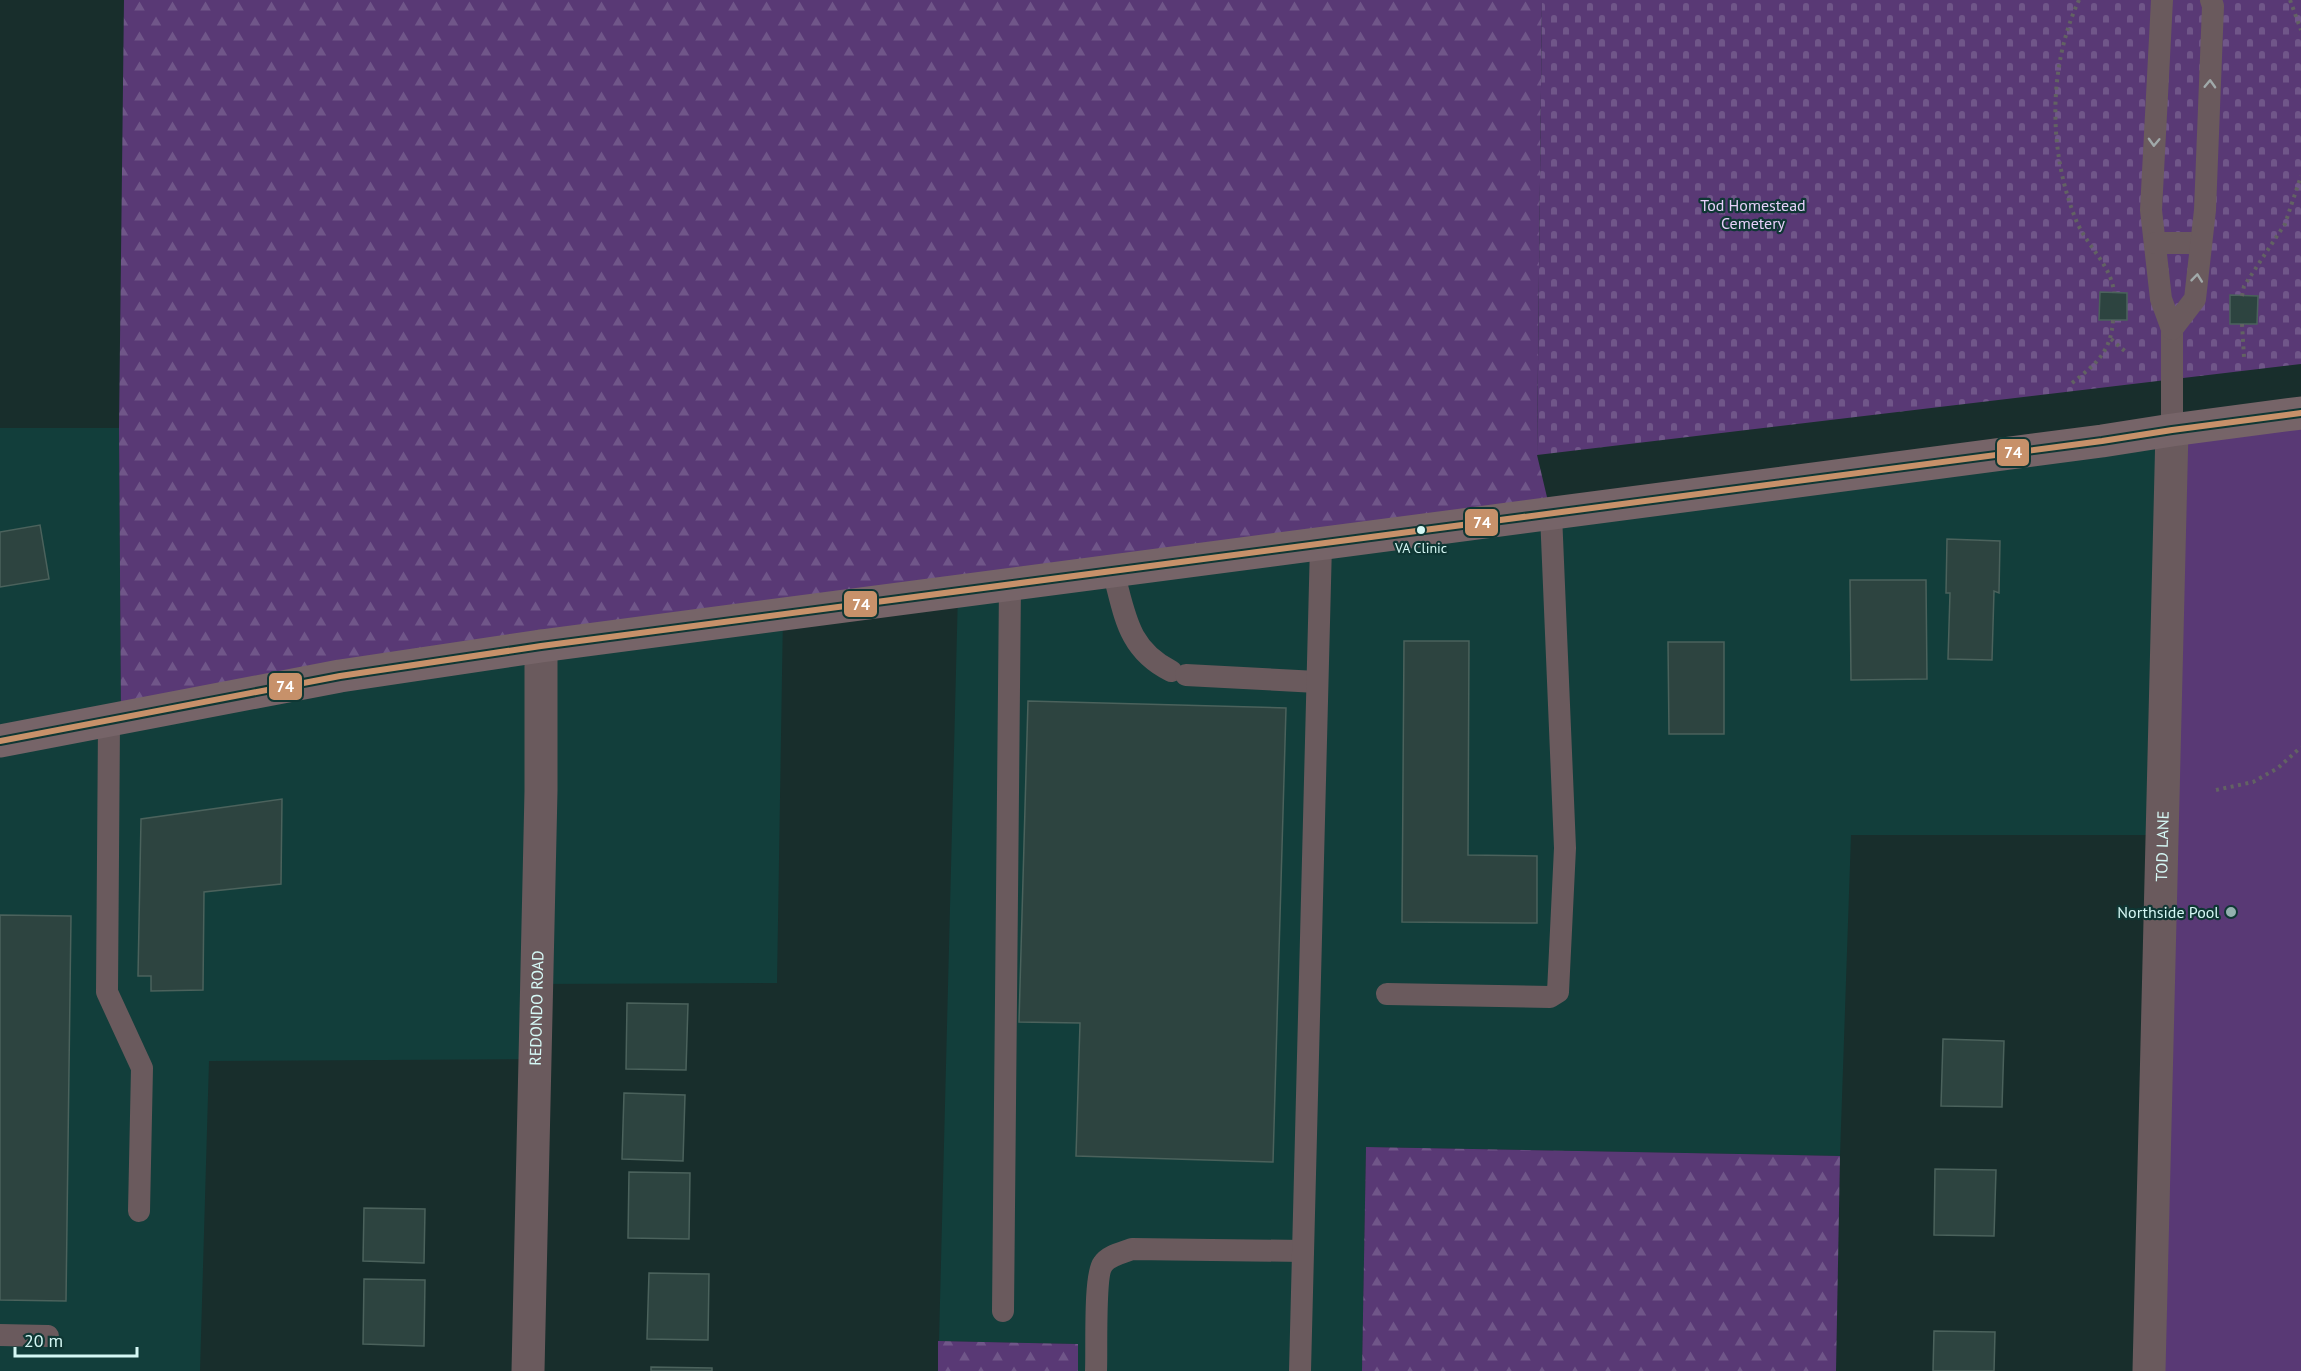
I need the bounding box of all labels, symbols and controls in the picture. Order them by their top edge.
one-way arrow [2204,79,2216,88]
one-way arrow [2148,138,2161,147]
park label: Tod Homestead Cemetery [1700,195,1806,233]
one-way arrow [2191,274,2203,283]
line badge: 74 [1996,438,2030,467]
text: 74 [2004,442,2022,462]
line badge: 74 [1464,508,1499,537]
text: 74 [1473,512,1491,532]
marker: VA Clinic [1415,524,1427,536]
place label: VA Clinic [1394,539,1447,557]
line badge: 74 [843,590,878,618]
text: 74 [852,594,870,614]
line badge: 74 [268,672,303,701]
text: 74 [276,676,294,696]
street label: TOD LANE [2151,810,2173,882]
place label: Northside Pool [2117,902,2219,922]
marker: Northside Pool [2224,905,2238,919]
street label: REDONDO ROAD [525,950,547,1066]
scale bar [15,1320,136,1358]
text: 20 m [24,1329,63,1352]

